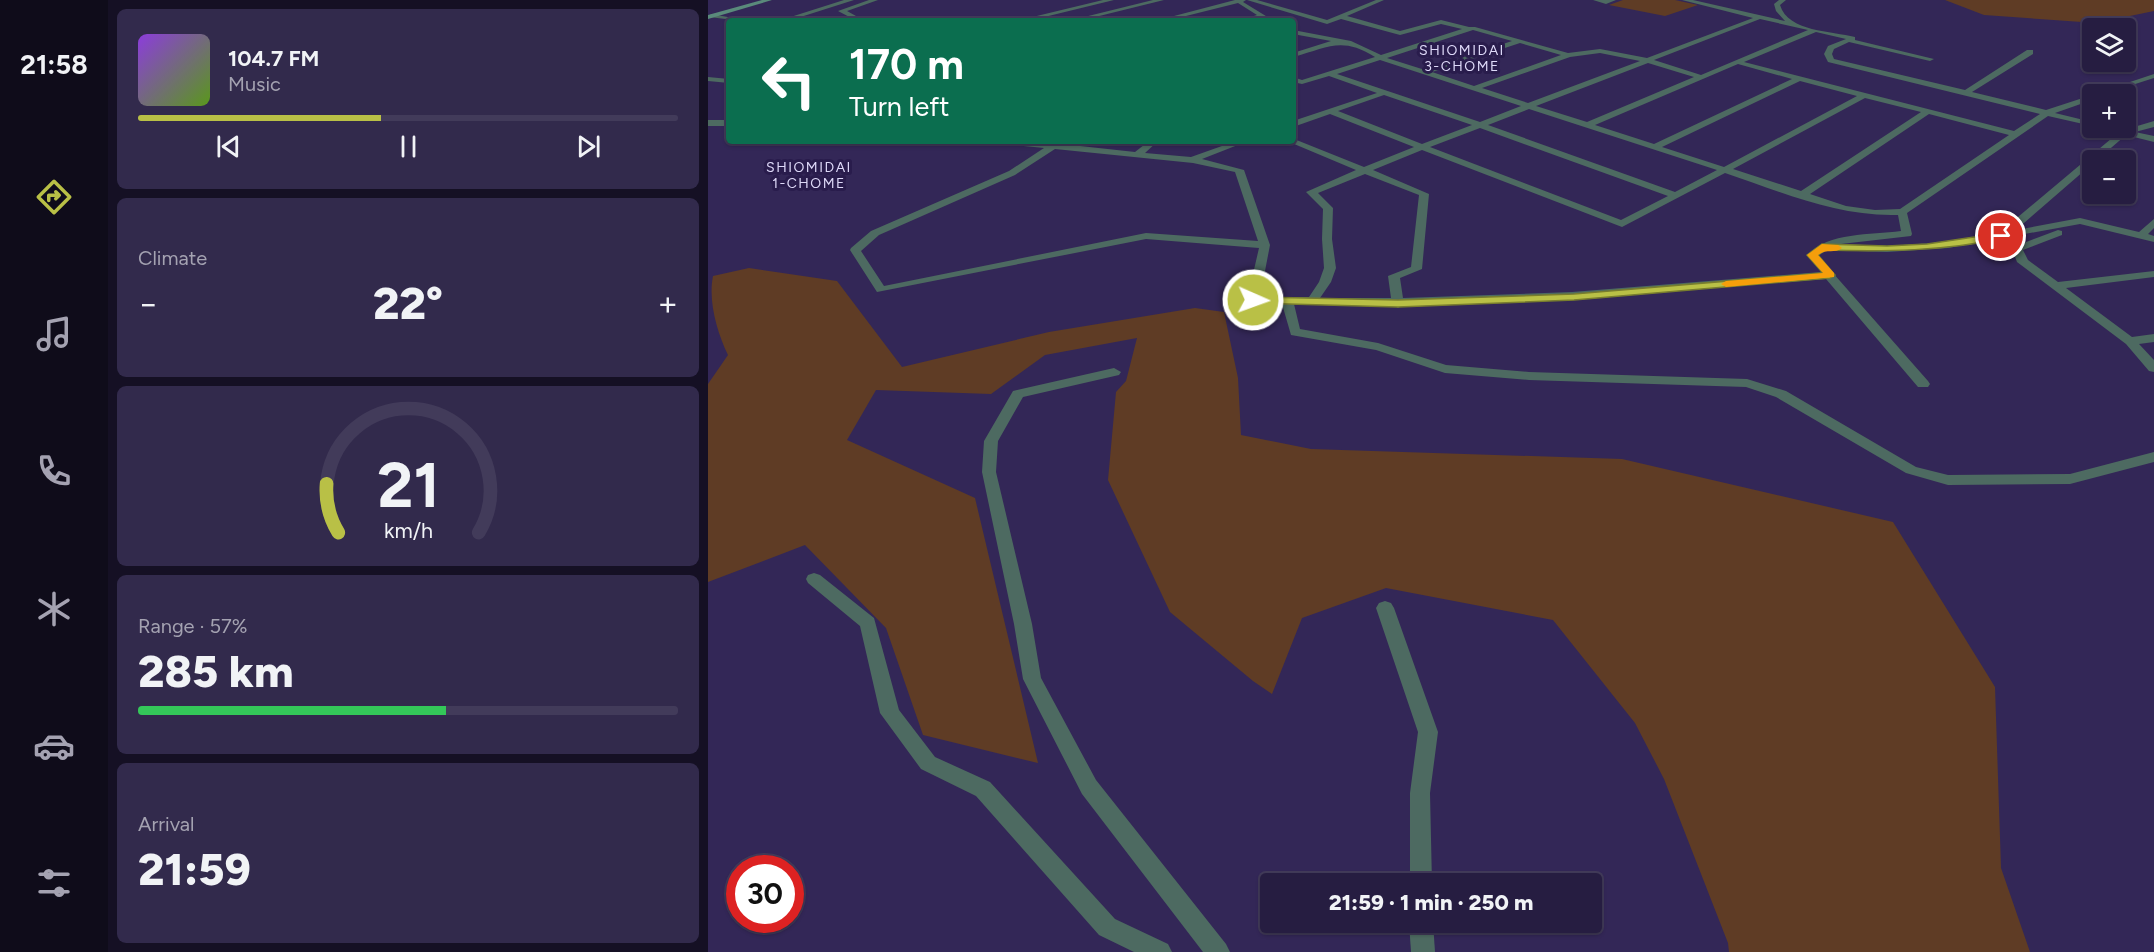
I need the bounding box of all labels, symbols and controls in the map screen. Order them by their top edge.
map controls [2082,18,2136,204]
button: layers [2082,18,2136,72]
text: 170 m [849,39,964,90]
icon: left [750,42,828,120]
district label: SHIOMIDAI 3-CHOME [1419,42,1505,75]
text: 104.7 FM [228,45,319,72]
text: 21:58 [20,48,88,81]
text: Music [228,72,281,96]
button: + [2082,84,2136,138]
text: Turn left [849,90,949,123]
icon: previous [212,130,245,163]
icon: pause [392,130,425,163]
icon: next [572,130,605,163]
button: − [2082,150,2136,204]
district label: SHIOMIDAI 1-CHOME [766,159,852,192]
icon: directions [33,176,75,218]
pin [1975,210,2026,261]
icon: arrive [1984,219,2017,252]
text: Climate [138,246,207,270]
position arrow [1221,268,1285,332]
text: 22° [373,276,443,330]
text: − [138,284,159,323]
text: + [657,284,678,323]
icon: music [33,313,75,355]
text: 21 [377,448,439,523]
icon: phone [33,450,75,492]
text: km/h [384,518,432,543]
icon: climate [33,588,75,630]
text: Range · 57% [138,614,247,638]
text: 285 km [138,644,294,698]
icon: car [33,725,75,767]
text: Arrival [138,812,194,836]
text: 21:59 [138,842,251,896]
speed limit sign: 30 [726,855,804,933]
icon: filters [33,862,75,904]
text: 21:59 · 1 min · 250 m [1329,889,1533,916]

